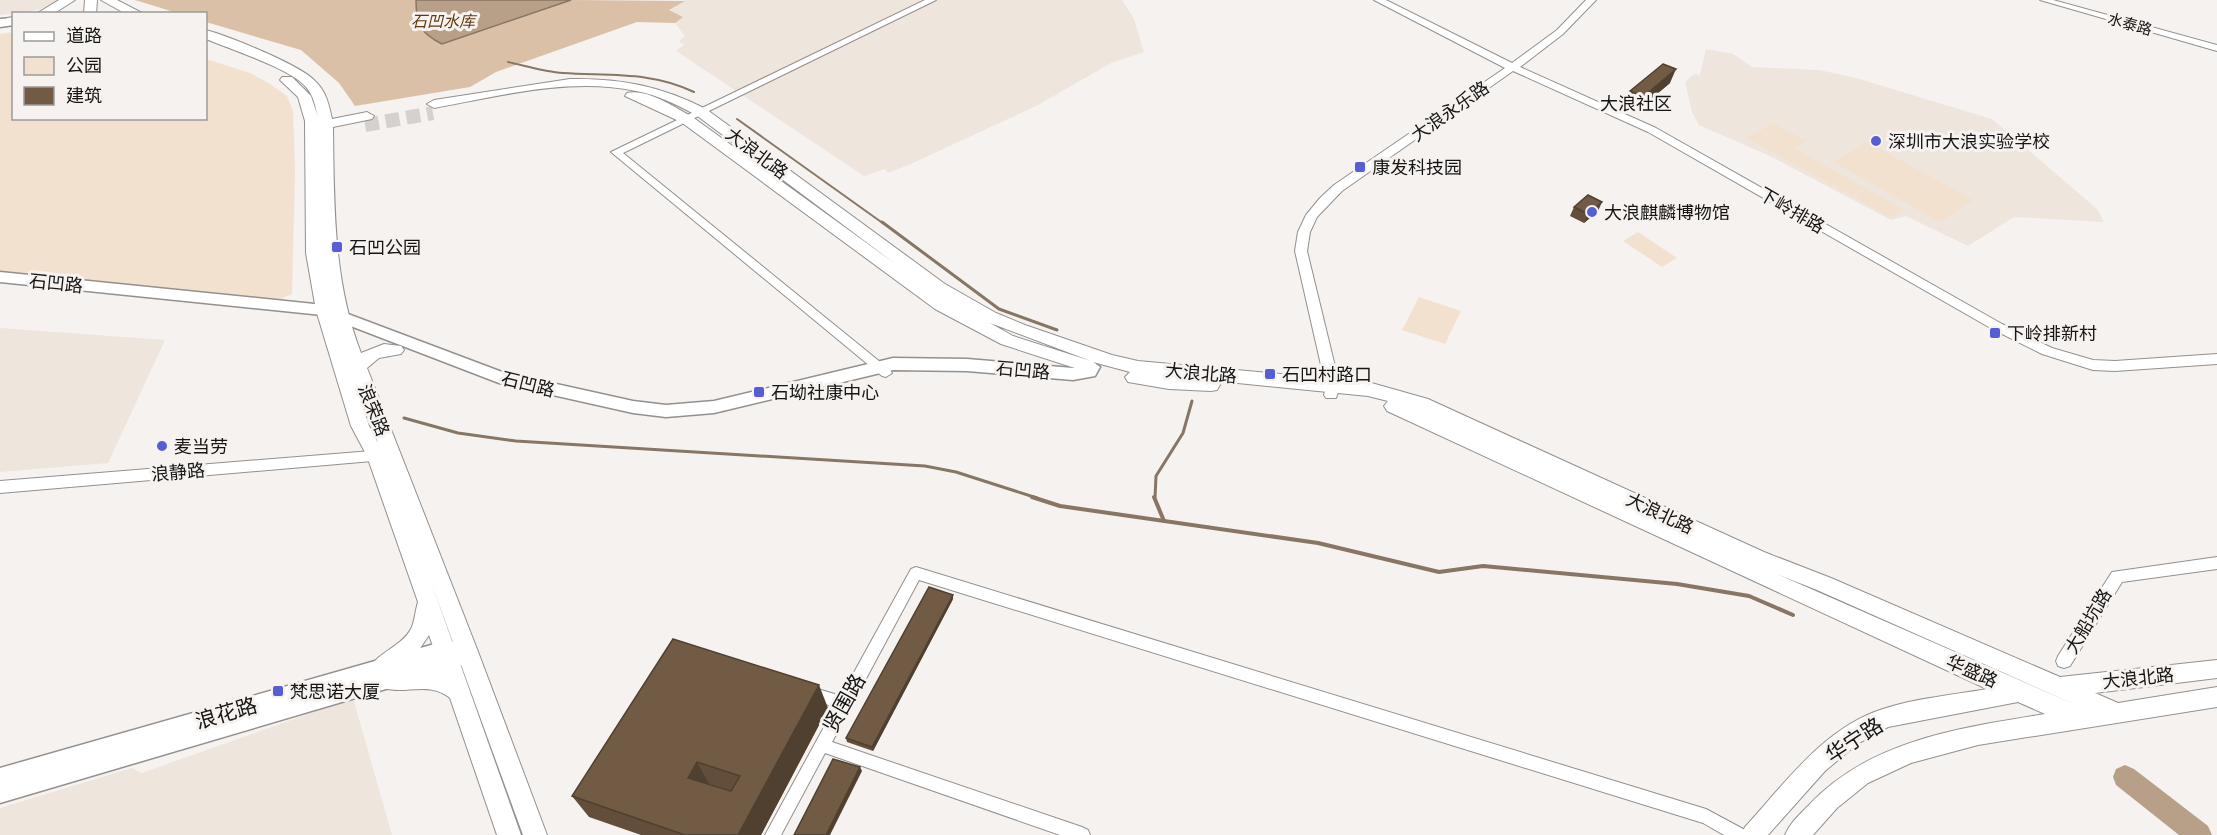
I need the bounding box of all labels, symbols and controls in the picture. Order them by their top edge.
street label: 水泰路 [2106,9,2154,39]
water label: 石凹水库 [411,11,478,31]
legend [12,12,207,120]
text: 道路 [66,24,102,47]
text: 公园 [66,54,102,77]
street label: 大浪永乐路 [1407,76,1493,146]
text: 建筑 [66,84,102,107]
district label: 大浪社区 [1600,92,1672,115]
street label: 大浪北路 [721,122,793,184]
place label: 深圳市大浪实验学校 [1888,130,2050,153]
marker: 深圳市大浪实验学校 [1869,134,1883,148]
place label: 康发科技园 [1372,156,1462,179]
marker: 康发科技园 [1353,160,1367,174]
street label: 下岭排路 [1755,182,1829,238]
place label: 大浪麒麟博物馆 [1604,201,1730,224]
marker: 大浪麒麟博物馆 [1585,205,1599,219]
place label: 石凹公园 [349,236,421,259]
marker: 石凹公园 [330,240,344,254]
street label: 石凹路 [28,269,84,297]
place label: 下岭排新村 [2007,322,2097,345]
marker: 下岭排新村 [1988,326,2002,340]
street label: 石凹路 [995,356,1051,384]
street label: 大浪北路 [1164,358,1238,388]
place label: 石凹村路口 [1282,363,1372,386]
street label: 石凹路 [499,366,557,402]
marker: 石凹村路口 [1263,367,1277,381]
street label: 浪荣路 [353,381,395,439]
place label: 石坳社康中心 [771,381,879,404]
marker: 石坳社康中心 [752,385,766,399]
place label: 麦当劳 [174,435,228,458]
marker: 麦当劳 [155,439,169,453]
street label: 浪静路 [150,458,206,486]
street label: 大浪北路 [1623,487,1697,539]
street label: 大船坑路 [2060,584,2116,658]
street label: 华盛路 [1943,650,2001,692]
street label: 大浪北路 [2101,663,2175,693]
street label: 贤围路 [817,669,871,737]
place label: 梵思诺大厦 [290,680,380,703]
marker: 梵思诺大厦 [271,684,285,698]
street label: 浪花路 [192,691,260,735]
street label: 华宁路 [1820,712,1888,768]

